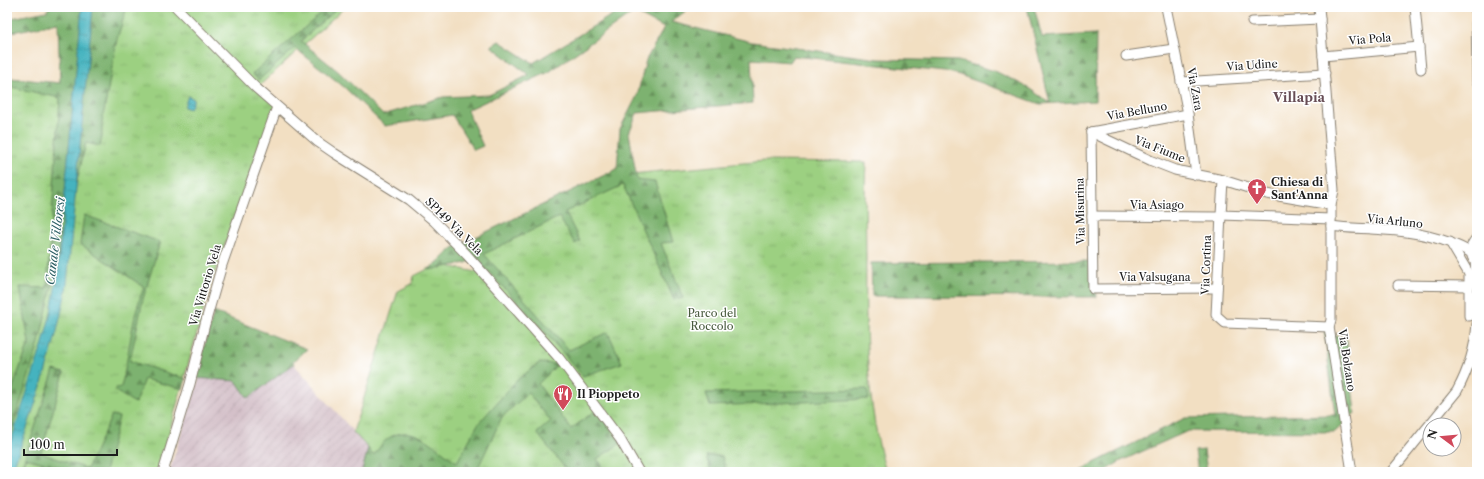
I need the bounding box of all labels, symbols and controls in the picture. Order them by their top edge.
street label: Via Pola [1347,30,1392,48]
street label: Via Udine [1225,56,1278,74]
street label: Via Zara [1184,65,1206,112]
district label: Villapia [1272,89,1326,105]
street label: Via Belluno [1105,99,1168,123]
street label: Via Fiume [1132,132,1187,166]
place label: Chiesa di Sant'Anna [1271,175,1329,202]
street label: Via Misurina [1072,177,1088,245]
church icon: Chiesa di Sant'Anna [1246,177,1268,205]
street label: SP149 Via Vela [422,194,486,258]
water label: Canale Villoresi [42,195,68,286]
street label: Via Asiago [1129,198,1184,212]
street label: Via Arluno [1365,211,1424,231]
street label: Via Cortina [1198,235,1214,296]
street label: Via Vittorio Vela [186,242,224,329]
street label: Via Valsugana [1118,270,1191,284]
park label: Parco del Roccolo [688,306,737,333]
street label: Via Bolzano [1335,327,1359,392]
restaurant icon: Il Pioppeto [552,383,574,411]
place label: Il Pioppeto [577,387,639,401]
north arrow [1422,417,1462,457]
text: N [1424,427,1441,441]
scale bar [24,431,117,457]
text: 100 m [30,437,65,452]

